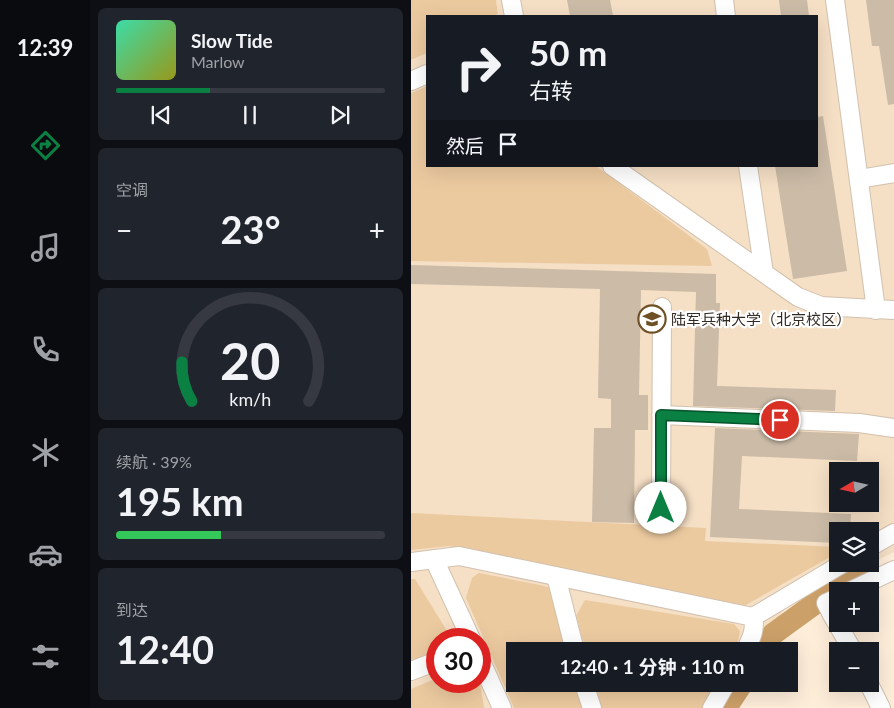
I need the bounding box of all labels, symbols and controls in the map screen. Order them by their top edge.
text: Slow Tide [191,29,273,52]
text: 50 m [529,31,607,73]
text: 12:39 [17,34,73,61]
icon: right [446,35,511,100]
text: Marlow [191,52,245,71]
text: 右转 [529,77,573,104]
icon: previous [147,101,175,129]
icon: pause [236,101,264,129]
icon: next [326,101,354,129]
icon: directions [28,128,63,163]
icon: arrive [494,130,522,158]
text: 然后 [446,134,484,157]
text: 空调 [116,180,148,199]
text: 23° [221,206,280,252]
text: − [116,213,132,247]
text: + [369,213,385,247]
icon: music [28,230,63,265]
school or university icon: 陆军兵种大学（北京校区） [637,304,667,334]
place label: 陆军兵种大学（北京校区） [671,310,851,328]
text: 20 [220,329,281,391]
icon: phone [28,332,63,367]
text: km/h [230,388,271,410]
pin [759,399,801,441]
icon: arrive [766,406,794,434]
icon: climate [28,435,63,470]
text: 续航 · 39% [116,452,192,471]
north arrow [829,462,879,512]
map controls [829,462,879,692]
text: 195 km [116,478,244,524]
position arrow [634,481,686,533]
button: layers [829,522,879,572]
icon: car [28,537,63,572]
button: + [829,582,879,632]
text: 到达 [116,600,148,619]
text: 12:40 [116,626,214,672]
speed limit sign: 30 [426,628,491,693]
icon: filters [28,639,63,674]
button: − [829,642,879,692]
text: 12:40 · 1 分钟 · 110 m [559,655,745,678]

